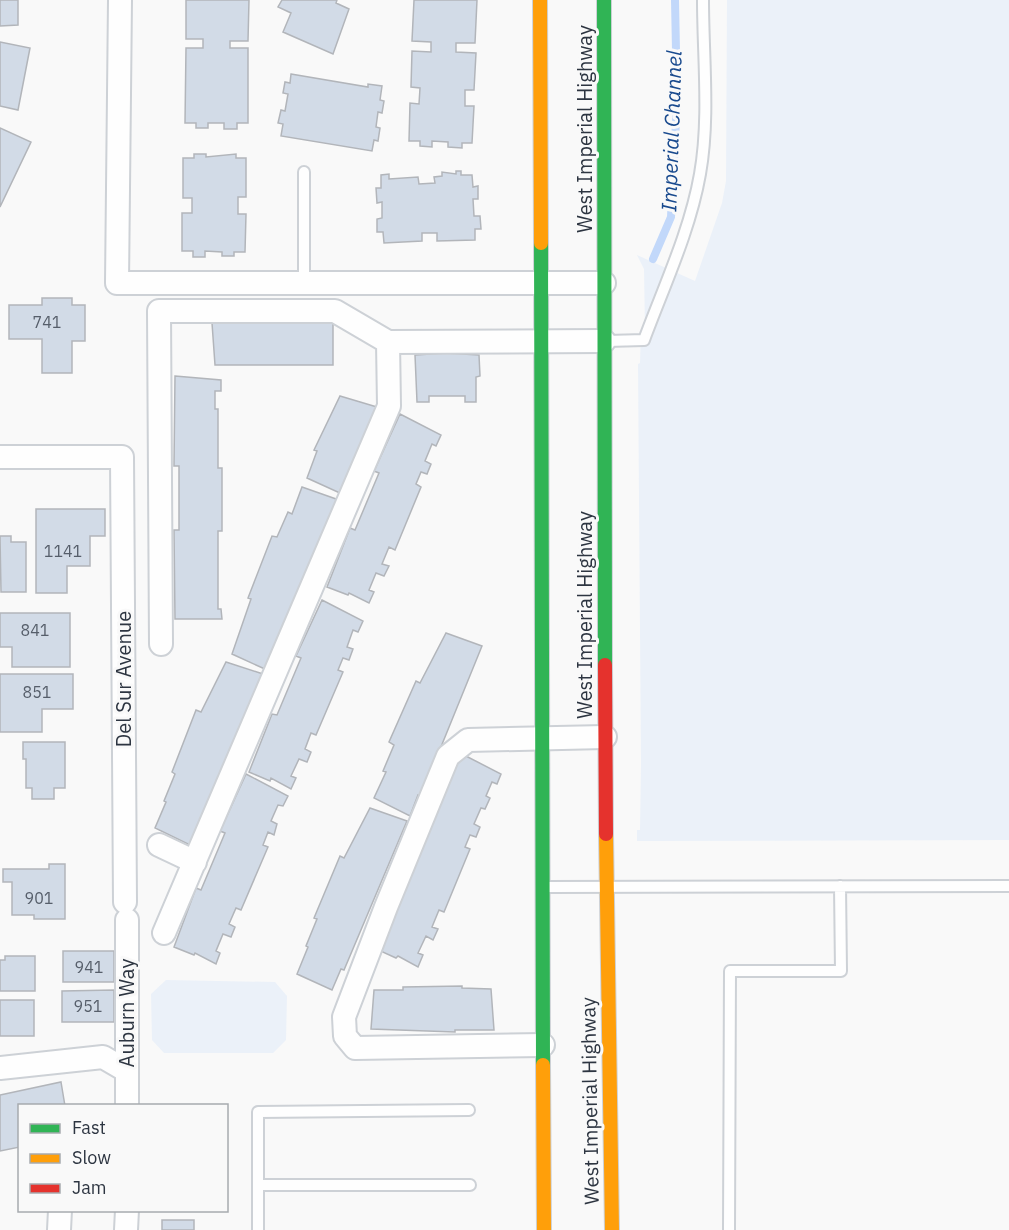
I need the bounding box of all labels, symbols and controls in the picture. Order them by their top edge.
street label: West Imperial Highway [571,25,598,233]
water label: Imperial Channel [654,49,688,212]
house number: 741 [33,312,61,332]
street label: West Imperial Highway [571,511,598,719]
house number: 1141 [44,541,82,561]
street label: Del Sur Avenue [110,611,137,747]
house number: 841 [21,620,49,640]
house number: 851 [23,682,51,702]
house number: 901 [25,888,53,908]
house number: 941 [75,957,103,977]
street label: Auburn Way [113,959,140,1067]
house number: 951 [74,996,102,1016]
street label: West Imperial Highway [574,997,605,1205]
legend [18,1104,228,1212]
text: Fast [72,1116,106,1139]
text: Slow [72,1146,111,1169]
text: Jam [72,1176,107,1199]

